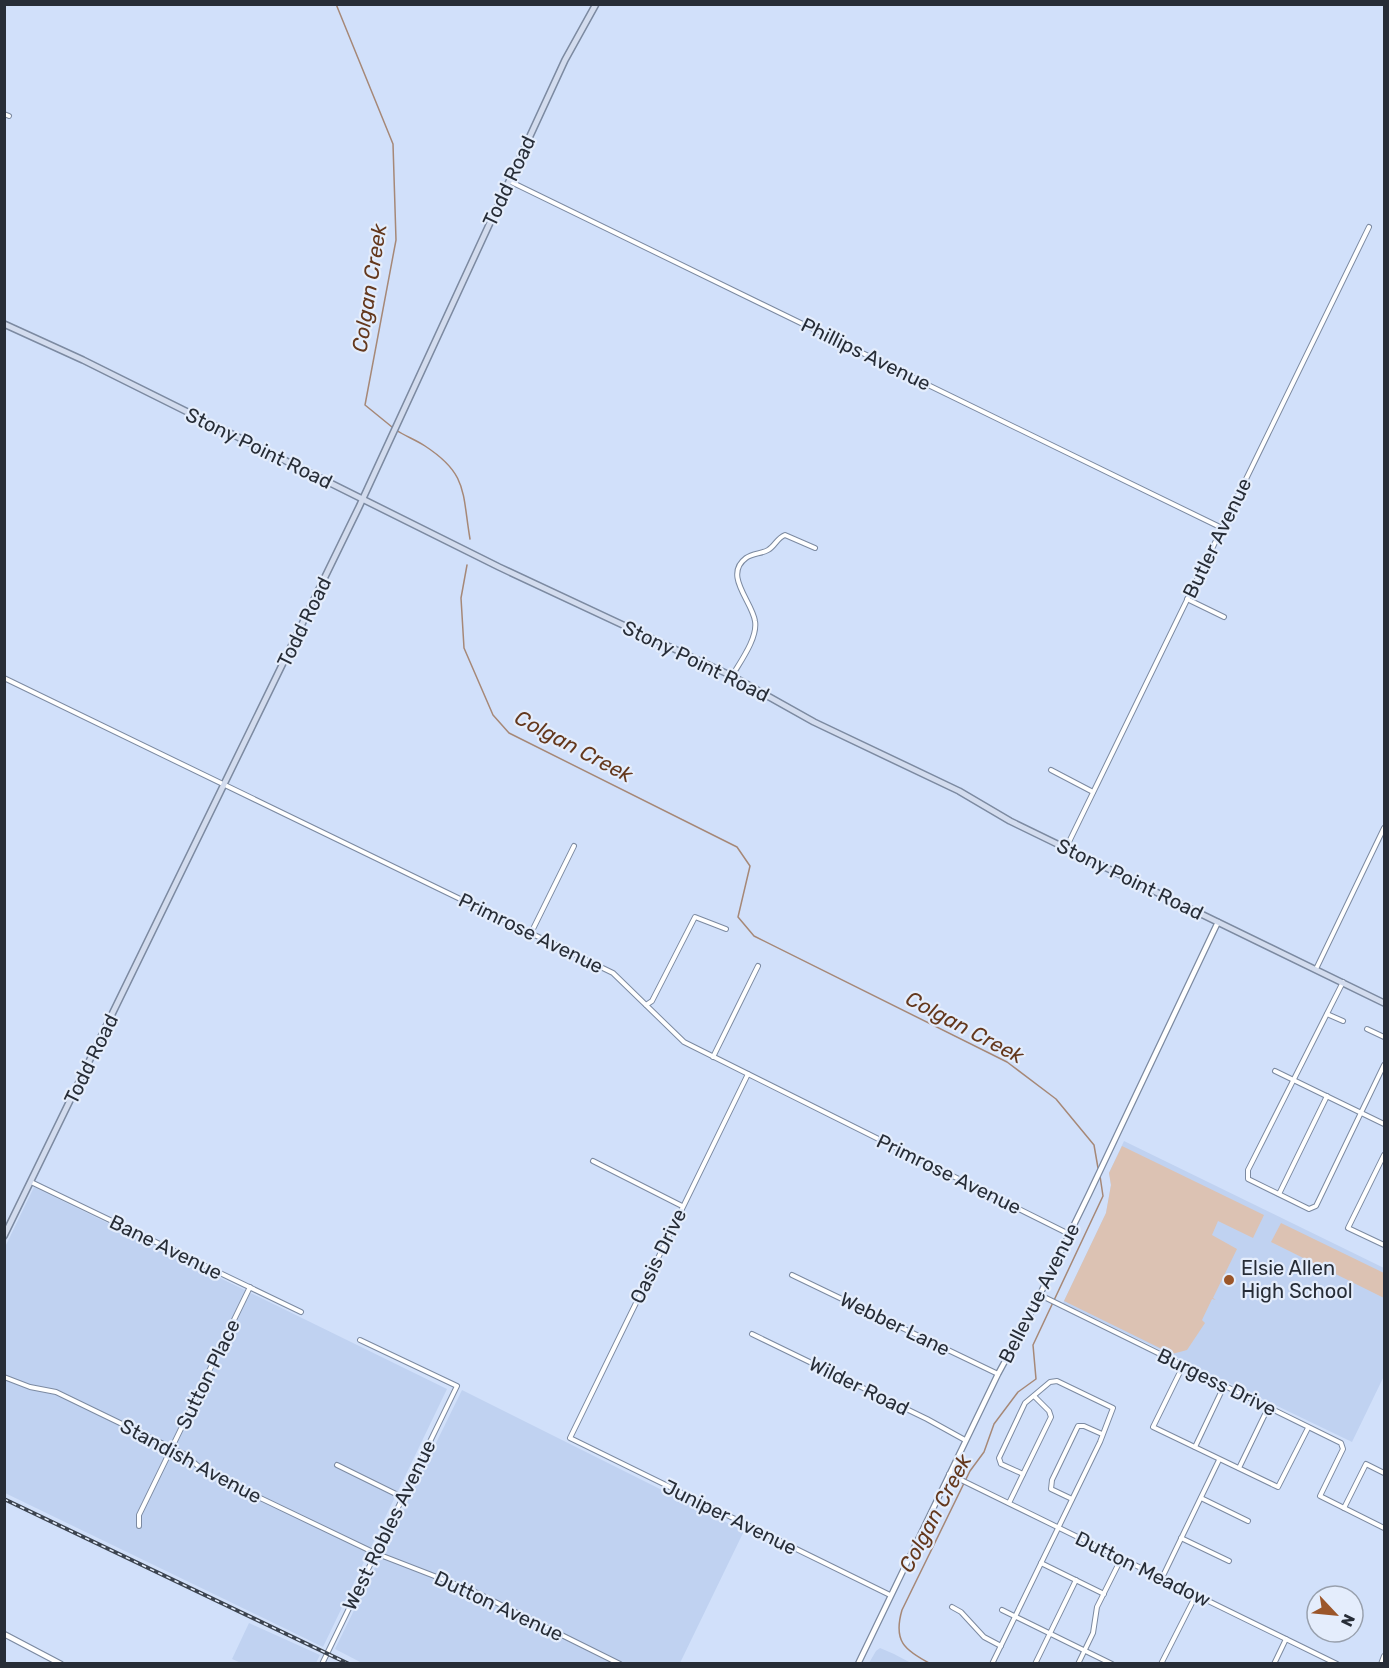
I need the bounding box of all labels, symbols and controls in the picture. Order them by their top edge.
street label: Todd Road [478,132,540,230]
water label: Colgan Creek [346,221,392,354]
street label: Phillips Avenue [797,312,935,396]
street label: Stony Point Road [182,402,336,494]
street label: Butler Avenue [1178,474,1256,602]
street label: Todd Road [272,573,336,671]
street label: Stony Point Road [619,615,773,707]
water label: Colgan Creek [511,704,638,788]
street label: Stony Point Road [1053,833,1207,925]
street label: Primrose Avenue [455,888,607,978]
water label: Colgan Creek [902,985,1029,1069]
street label: Todd Road [59,1010,123,1108]
street label: Primrose Avenue [873,1129,1025,1219]
street label: Oasis Drive [625,1205,691,1307]
street label: Bane Avenue [106,1209,226,1285]
street label: Bellevue Avenue [993,1219,1085,1367]
place label: Elsie Allen High School [1241,1256,1353,1303]
marker: Elsie Allen High School [1222,1273,1236,1287]
street label: Webber Lane [836,1287,954,1361]
street label: Sutton Place [171,1315,245,1433]
street label: Burgess Drive [1154,1343,1280,1421]
street label: Wilder Road [805,1351,913,1421]
street label: Standish Avenue [116,1414,266,1508]
street label: West Robles Avenue [337,1436,441,1614]
water label: Colgan Creek [893,1449,977,1576]
street label: Juniper Avenue [659,1474,801,1560]
street label: Dutton Meadow [1072,1526,1214,1612]
street label: Dutton Avenue [431,1566,567,1646]
north arrow [1305,1584,1365,1644]
text: N [1337,1611,1359,1630]

